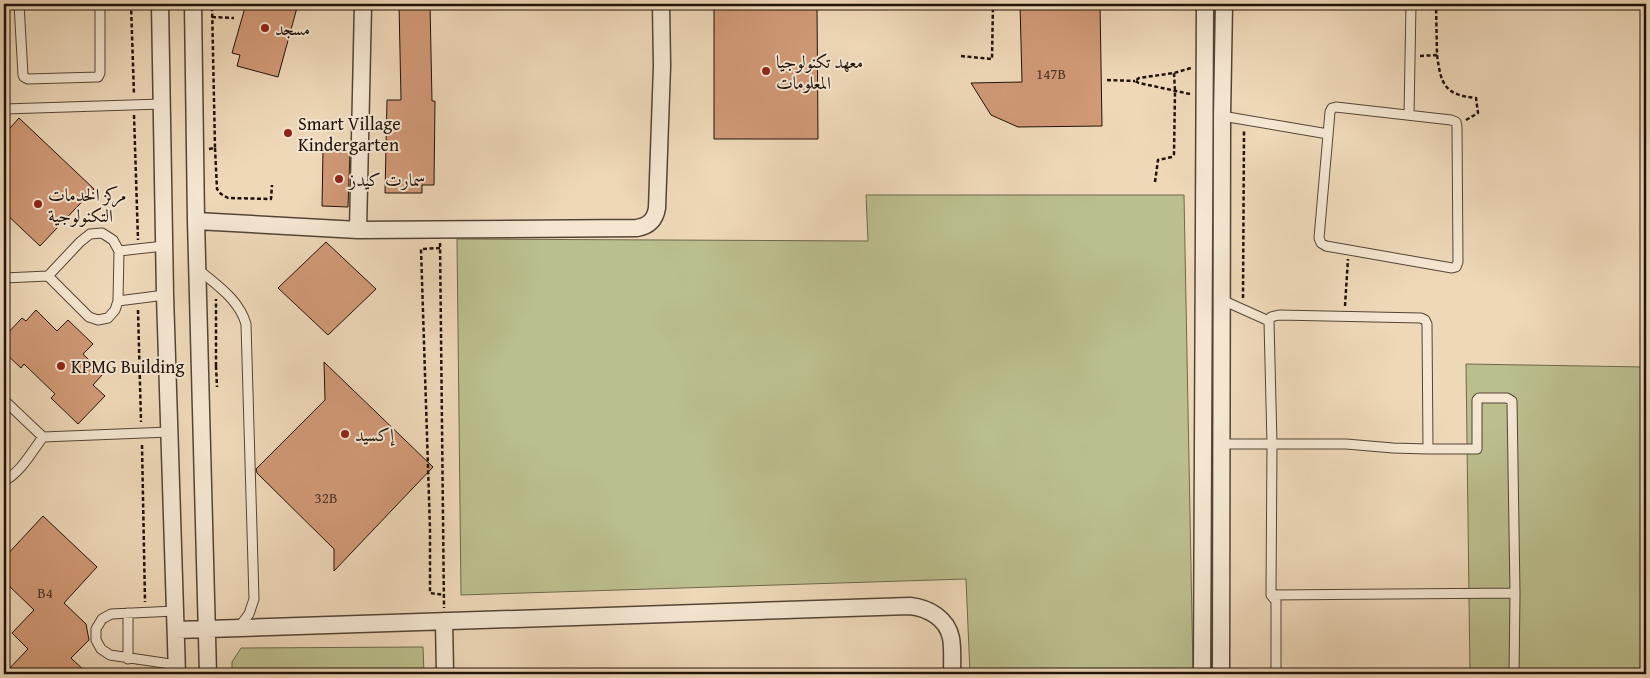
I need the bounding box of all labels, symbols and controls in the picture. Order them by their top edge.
place label: مسجد [275,15,310,42]
marker: مسجد [259,22,271,34]
place label: معهد تكنولوجيا المعلومات [776,48,863,96]
house number: 147B [1036,63,1066,84]
marker: معهد تكنولوجيا المعلومات [760,65,772,77]
place label: Smart Village Kindergarten [298,110,401,158]
marker: Smart Village Kindergarten [282,127,294,139]
place label: سمارت كيدز [347,166,425,193]
marker: سمارت كيدز [333,173,345,185]
place label: مركز الخدمات التكنولوجية [48,181,126,229]
marker: مركز الخدمات التكنولوجية [32,198,44,210]
place label: KPMG Building [71,353,184,380]
marker: KPMG Building [55,360,67,372]
place label: إكسيد [355,421,395,448]
marker: إكسيد [339,428,351,440]
house number: 32B [315,487,337,508]
house number: B4 [37,582,53,603]

